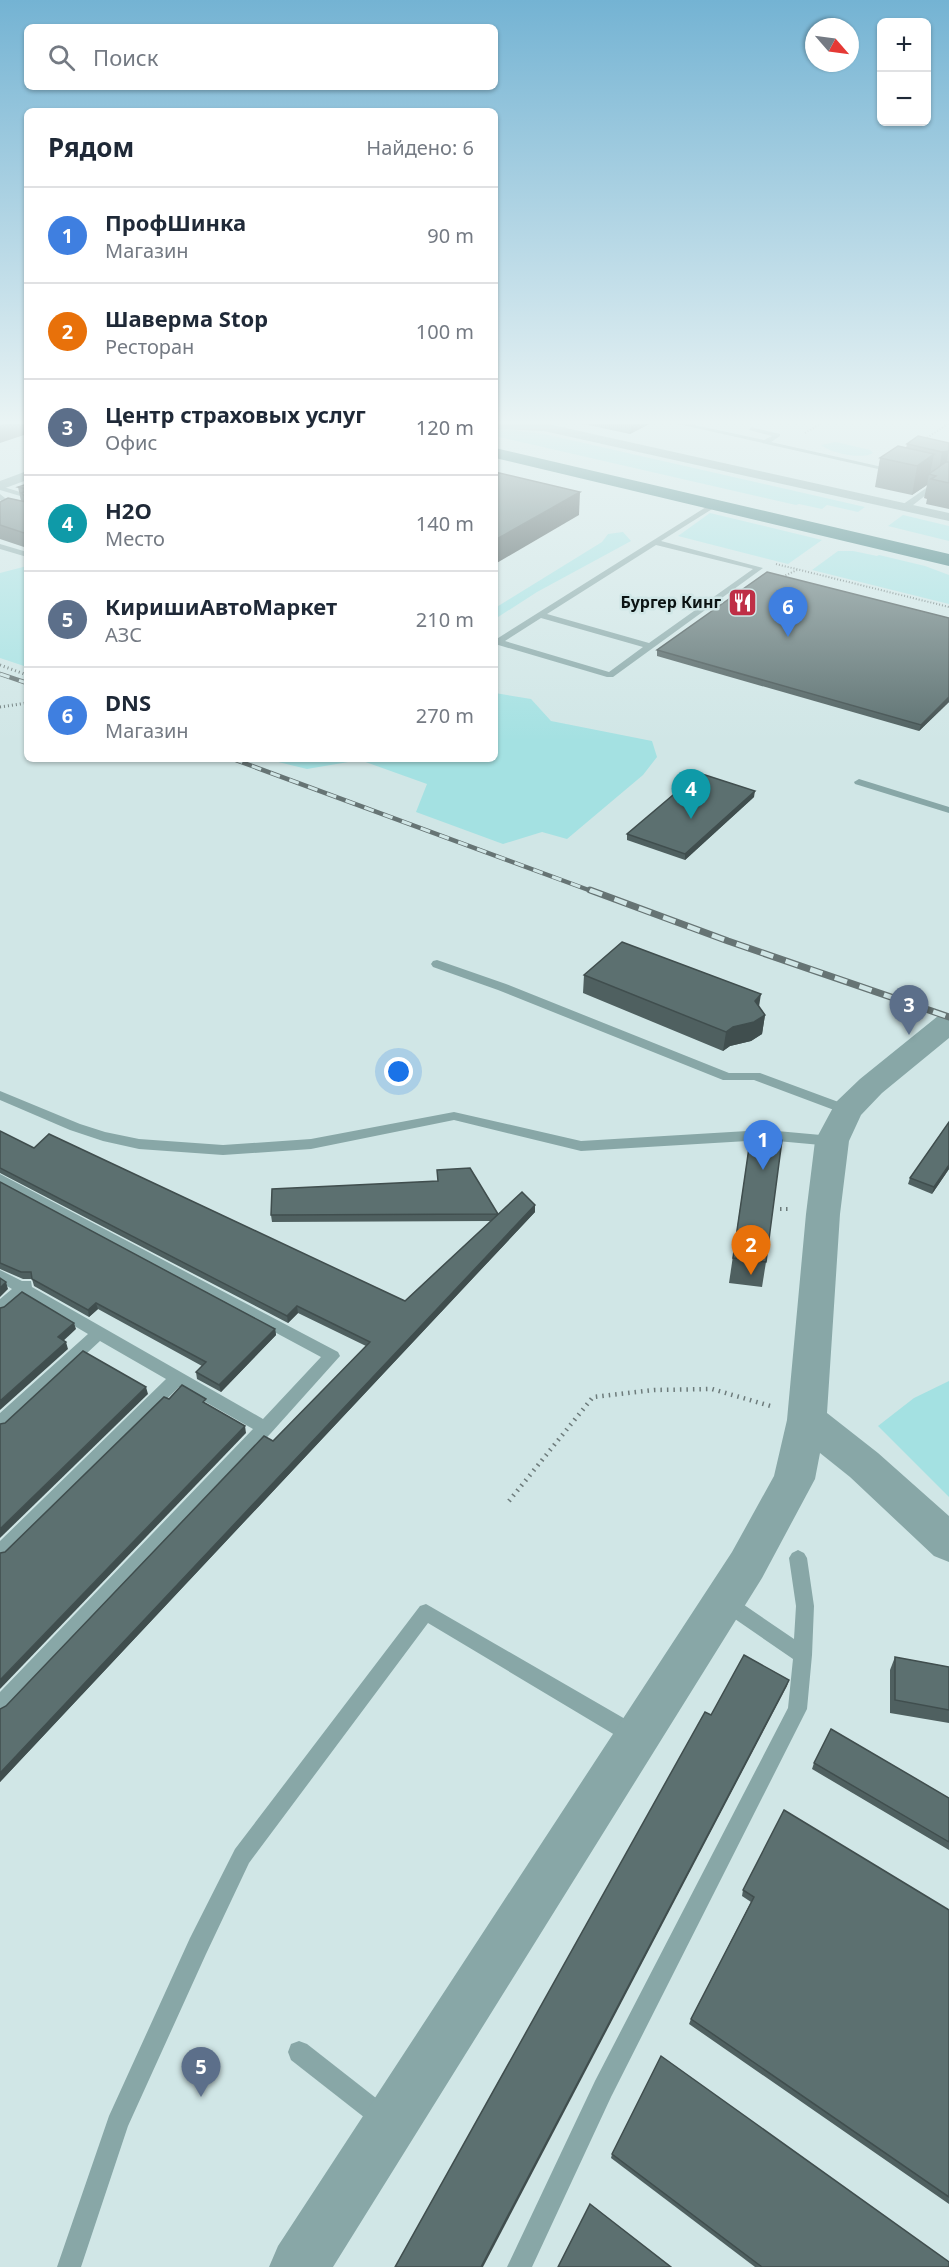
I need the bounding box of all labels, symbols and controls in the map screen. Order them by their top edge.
north arrow [805,18,859,72]
map controls [877,18,931,126]
button: + [877,18,931,72]
search box [24,24,498,90]
icon: search [45,41,78,74]
text: Поиск [93,42,158,72]
button: − [877,72,931,126]
text: Рядом [48,129,134,165]
text: Найдено: 6 [366,134,474,161]
text: ПрофШинка [105,207,246,237]
text: 1 [62,222,73,249]
text: 90 m [427,222,474,249]
text: Магазин [105,237,189,264]
text: Шаверма Stop [105,303,268,333]
text: 2 [62,318,73,345]
text: 100 m [416,318,474,345]
text: Ресторан [105,333,194,360]
text: Центр страховых услуг [105,399,366,429]
text: 3 [62,414,73,441]
text: 120 m [416,414,474,441]
text: Офис [105,429,157,456]
text: H2O [105,495,152,525]
text: 4 [62,510,73,537]
text: 140 m [416,510,474,537]
text: Место [105,525,165,552]
restaurant icon: Бургер Кинг [726,586,758,618]
pin: 6 [768,588,808,637]
text: КиришиАвтоМаркет [105,591,337,621]
place label: Бургер Кинг [620,591,721,613]
text: 5 [62,606,73,633]
text: 210 m [416,606,474,633]
text: АЗС [105,621,142,648]
text: DNS [105,687,151,717]
text: 6 [62,702,73,729]
text: 270 m [416,702,474,729]
text: Магазин [105,717,189,744]
pin: 4 [672,770,710,819]
pin: 3 [890,986,928,1035]
your location [384,1057,413,1086]
pin: 1 [744,1120,783,1170]
pin: 2 [732,1226,771,1275]
pin: 5 [182,2048,220,2097]

